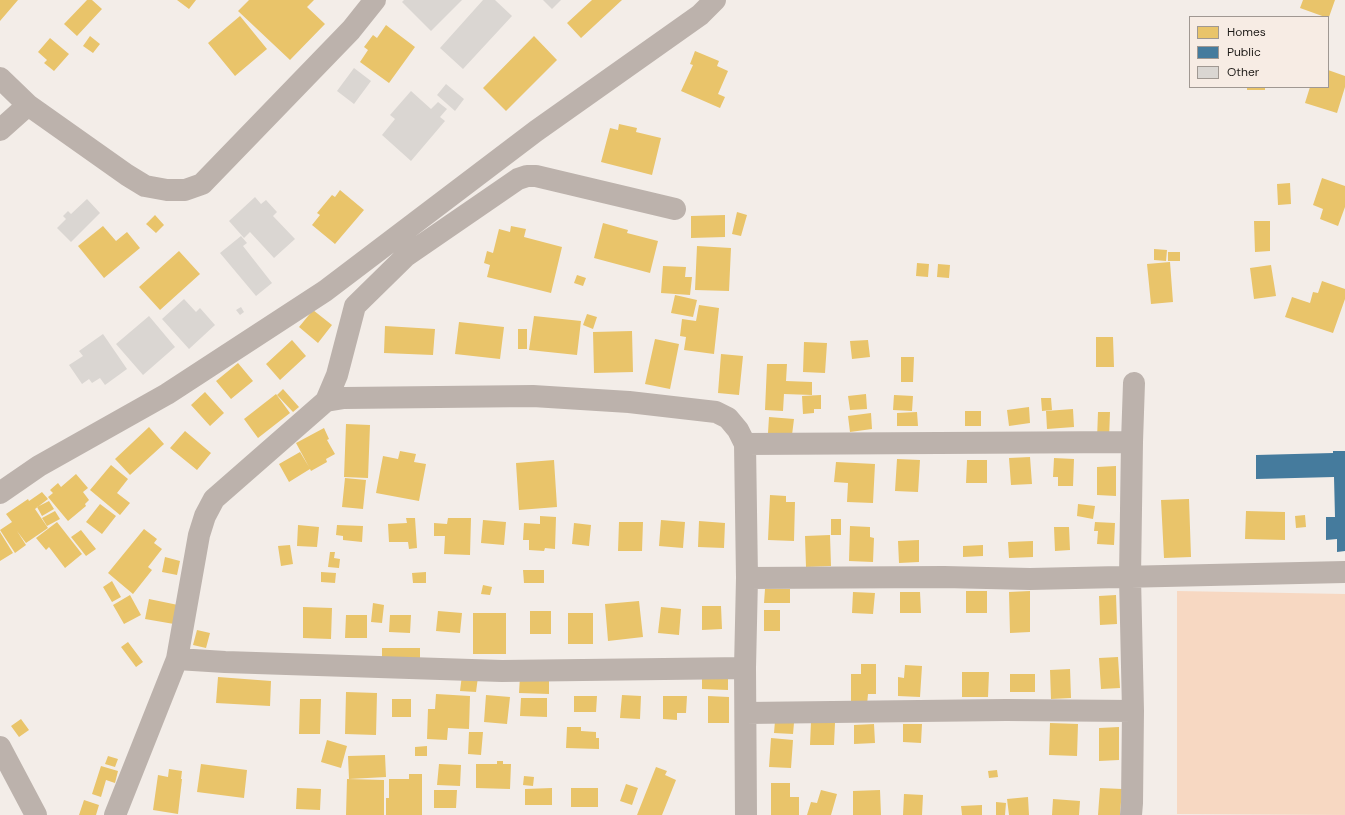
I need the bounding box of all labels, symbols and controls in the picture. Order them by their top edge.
legend [1189,16,1329,88]
text: Homes [1227,24,1266,40]
text: Public [1227,44,1261,60]
text: Other [1227,64,1259,80]

